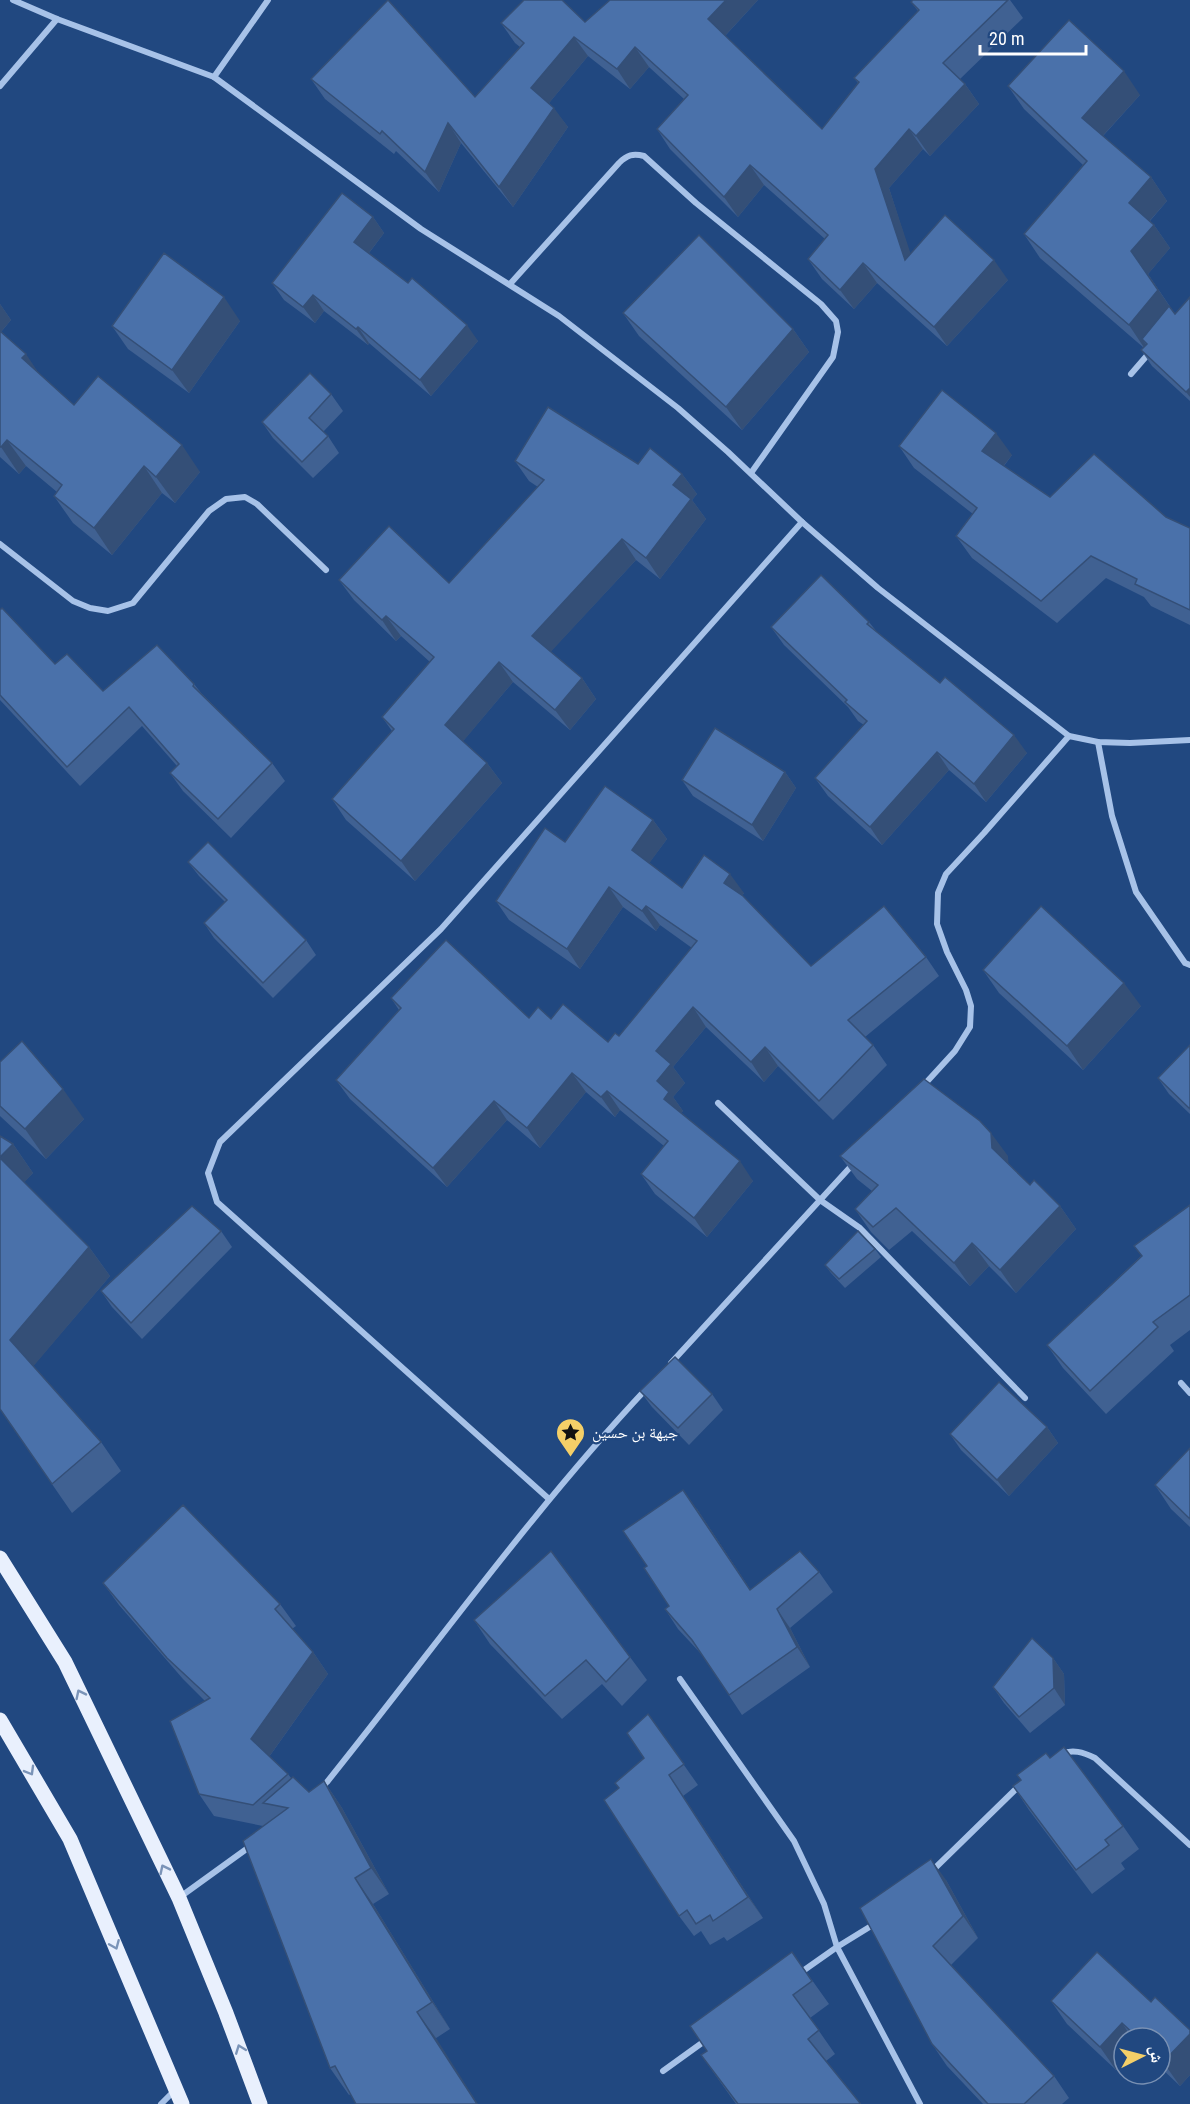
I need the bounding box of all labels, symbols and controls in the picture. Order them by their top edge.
scale bar [980,18,1086,56]
text: 20 m [989,28,1024,49]
place icon: جيهة بن حسين [555,1416,587,1458]
place label: جيهة بن حسين [592,1423,678,1443]
one-way arrow [75,1689,87,1700]
one-way arrow [22,1765,34,1775]
one-way arrow [160,1865,172,1876]
one-way arrow [108,1939,120,1950]
north arrow [1112,2026,1172,2086]
one-way arrow [234,2044,247,2055]
text: ش [1146,2045,1167,2064]

